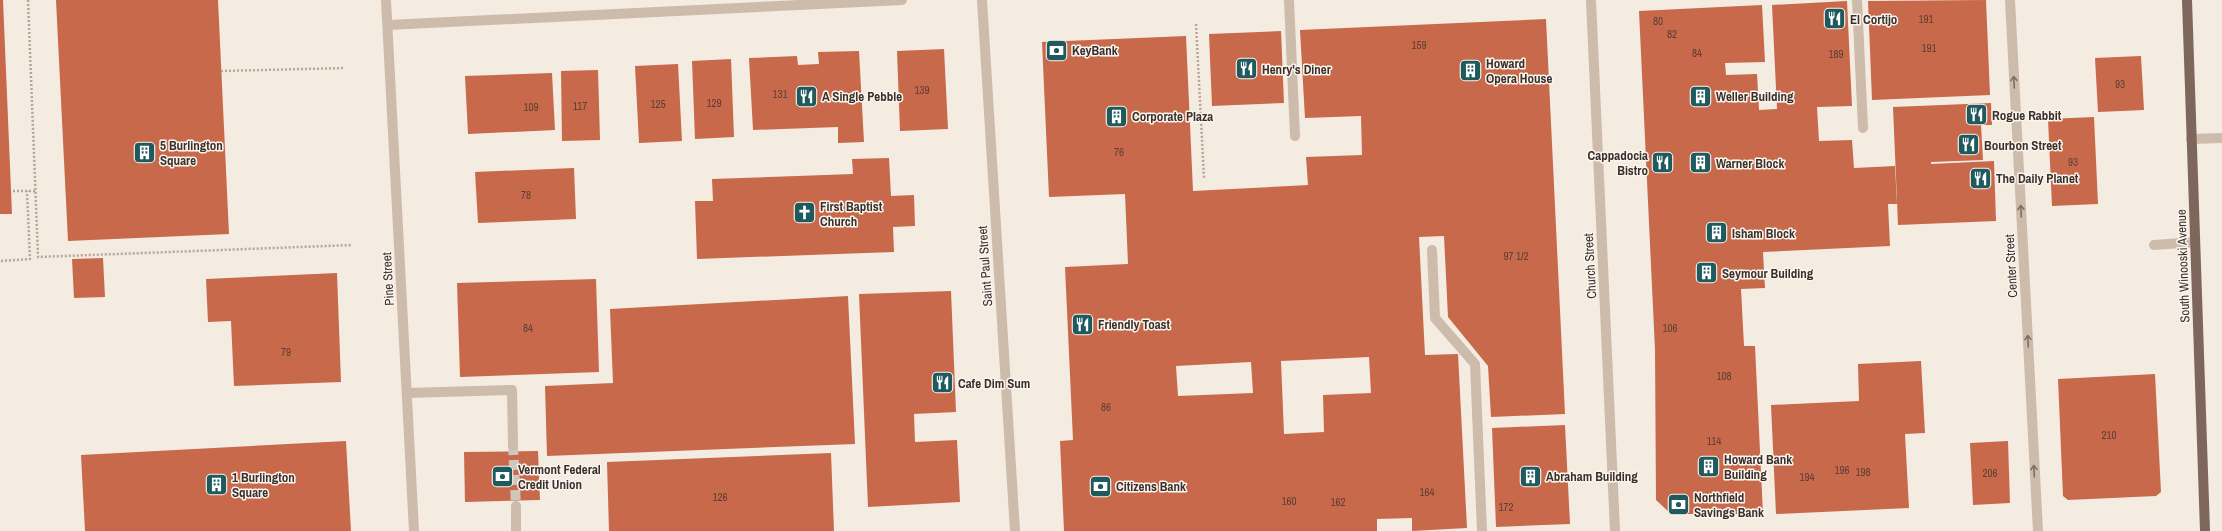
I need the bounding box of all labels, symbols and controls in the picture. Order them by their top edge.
restaurant icon: El Cortijo [1821,6,1847,32]
place label: El Cortijo [1850,11,1897,28]
house number: 191 [1918,12,1934,26]
house number: 80 [1653,14,1663,28]
house number: 82 [1667,27,1677,41]
bank icon: KeyBank [1043,37,1069,63]
house number: 159 [1411,38,1427,52]
house number: 191 [1921,41,1937,55]
place label: KeyBank [1072,42,1118,59]
house number: 84 [1692,46,1702,60]
house number: 189 [1828,47,1844,61]
place label: Howard Opera House [1486,55,1552,87]
restaurant icon: Henry's Diner [1233,56,1259,82]
building icon: Howard Opera House [1457,57,1483,83]
place label: Henry's Diner [1262,61,1332,78]
one-way arrow [2011,76,2018,89]
house number: 93 [2115,77,2125,91]
restaurant icon: A Single Pebble [793,83,819,109]
house number: 139 [914,83,930,97]
building icon: Weller Building [1688,83,1714,109]
house number: 131 [772,87,788,101]
place label: A Single Pebble [822,88,902,105]
place label: Weller Building [1716,88,1794,105]
house number: 129 [706,96,722,110]
house number: 125 [650,97,666,111]
house number: 117 [573,99,587,113]
house number: 109 [523,100,539,114]
restaurant icon: Rogue Rabbit [1963,102,1989,128]
building icon: Corporate Plaza [1104,103,1130,129]
place label: Rogue Rabbit [1992,107,2062,124]
place label: Corporate Plaza [1132,108,1213,125]
restaurant icon: Bourbon Street [1956,132,1982,158]
place label: 5 Burlington Square [160,137,223,169]
place label: Bourbon Street [1984,137,2062,154]
building icon: 5 Burlington Square [131,139,157,165]
house number: 76 [1114,145,1124,159]
place label: Cappadocia Bistro [1588,147,1648,179]
restaurant icon: Cappadocia Bistro [1650,149,1676,175]
building icon: Warner Block [1688,150,1714,176]
place label: Warner Block [1716,155,1784,172]
house number: 93 [2068,155,2078,169]
restaurant icon: The Daily Planet [1968,165,1994,191]
place label: The Daily Planet [1996,170,2079,187]
house number: 78 [521,188,531,202]
place label: First Baptist Church [820,198,883,230]
church icon: First Baptist Church [792,200,818,226]
one-way arrow [2017,205,2025,218]
street label: South Winooski Avenue [2173,209,2193,323]
building icon: Isham Block [1704,220,1730,246]
street label: Saint Paul Street [974,225,996,307]
place label: Isham Block [1732,225,1795,242]
street label: Church Street [1580,233,1600,299]
street label: Center Street [2001,234,2021,298]
house number: 97 1/2 [1503,249,1529,263]
street label: Pine Street [378,252,398,306]
building icon: Seymour Building [1694,260,1720,286]
place label: Seymour Building [1722,265,1814,282]
restaurant icon: Friendly Toast [1069,311,1095,337]
place label: Friendly Toast [1098,316,1171,333]
house number: 84 [523,321,533,335]
house number: 106 [1662,321,1678,335]
one-way arrow [2024,335,2031,348]
house number: 79 [281,345,291,359]
house number: 108 [1716,369,1732,383]
restaurant icon: Cafe Dim Sum [929,370,955,396]
place label: Cafe Dim Sum [958,375,1030,392]
house number: 86 [1101,400,1111,414]
house number: 210 [2101,428,2117,442]
house number: 114 [1707,434,1721,448]
place label: Howard Bank Building [1724,451,1792,483]
building icon: Howard Bank Building [1695,453,1721,479]
place label: Vermont Federal Credit Union [518,461,601,493]
bank icon: Vermont Federal Credit Union [489,463,515,489]
building icon: Abraham Building [1518,463,1544,489]
house number: 196 [1834,463,1850,477]
house number: 198 [1855,465,1871,479]
one-way arrow [2031,465,2038,478]
house number: 206 [1982,466,1998,480]
place label: Abraham Building [1546,468,1638,485]
place label: 1 Burlington Square [232,469,295,501]
house number: 194 [1799,470,1815,484]
building icon: 1 Burlington Square [203,471,229,497]
bank icon: Citizens Bank [1087,473,1113,499]
place label: Citizens Bank [1116,478,1186,495]
house number: 164 [1419,485,1435,499]
place label: Northfield Savings Bank [1694,489,1764,521]
house number: 126 [712,490,728,504]
bank icon: Northfield Savings Bank [1666,491,1692,517]
house number: 160 [1281,494,1297,508]
house number: 162 [1330,495,1346,509]
house number: 172 [1498,500,1514,514]

